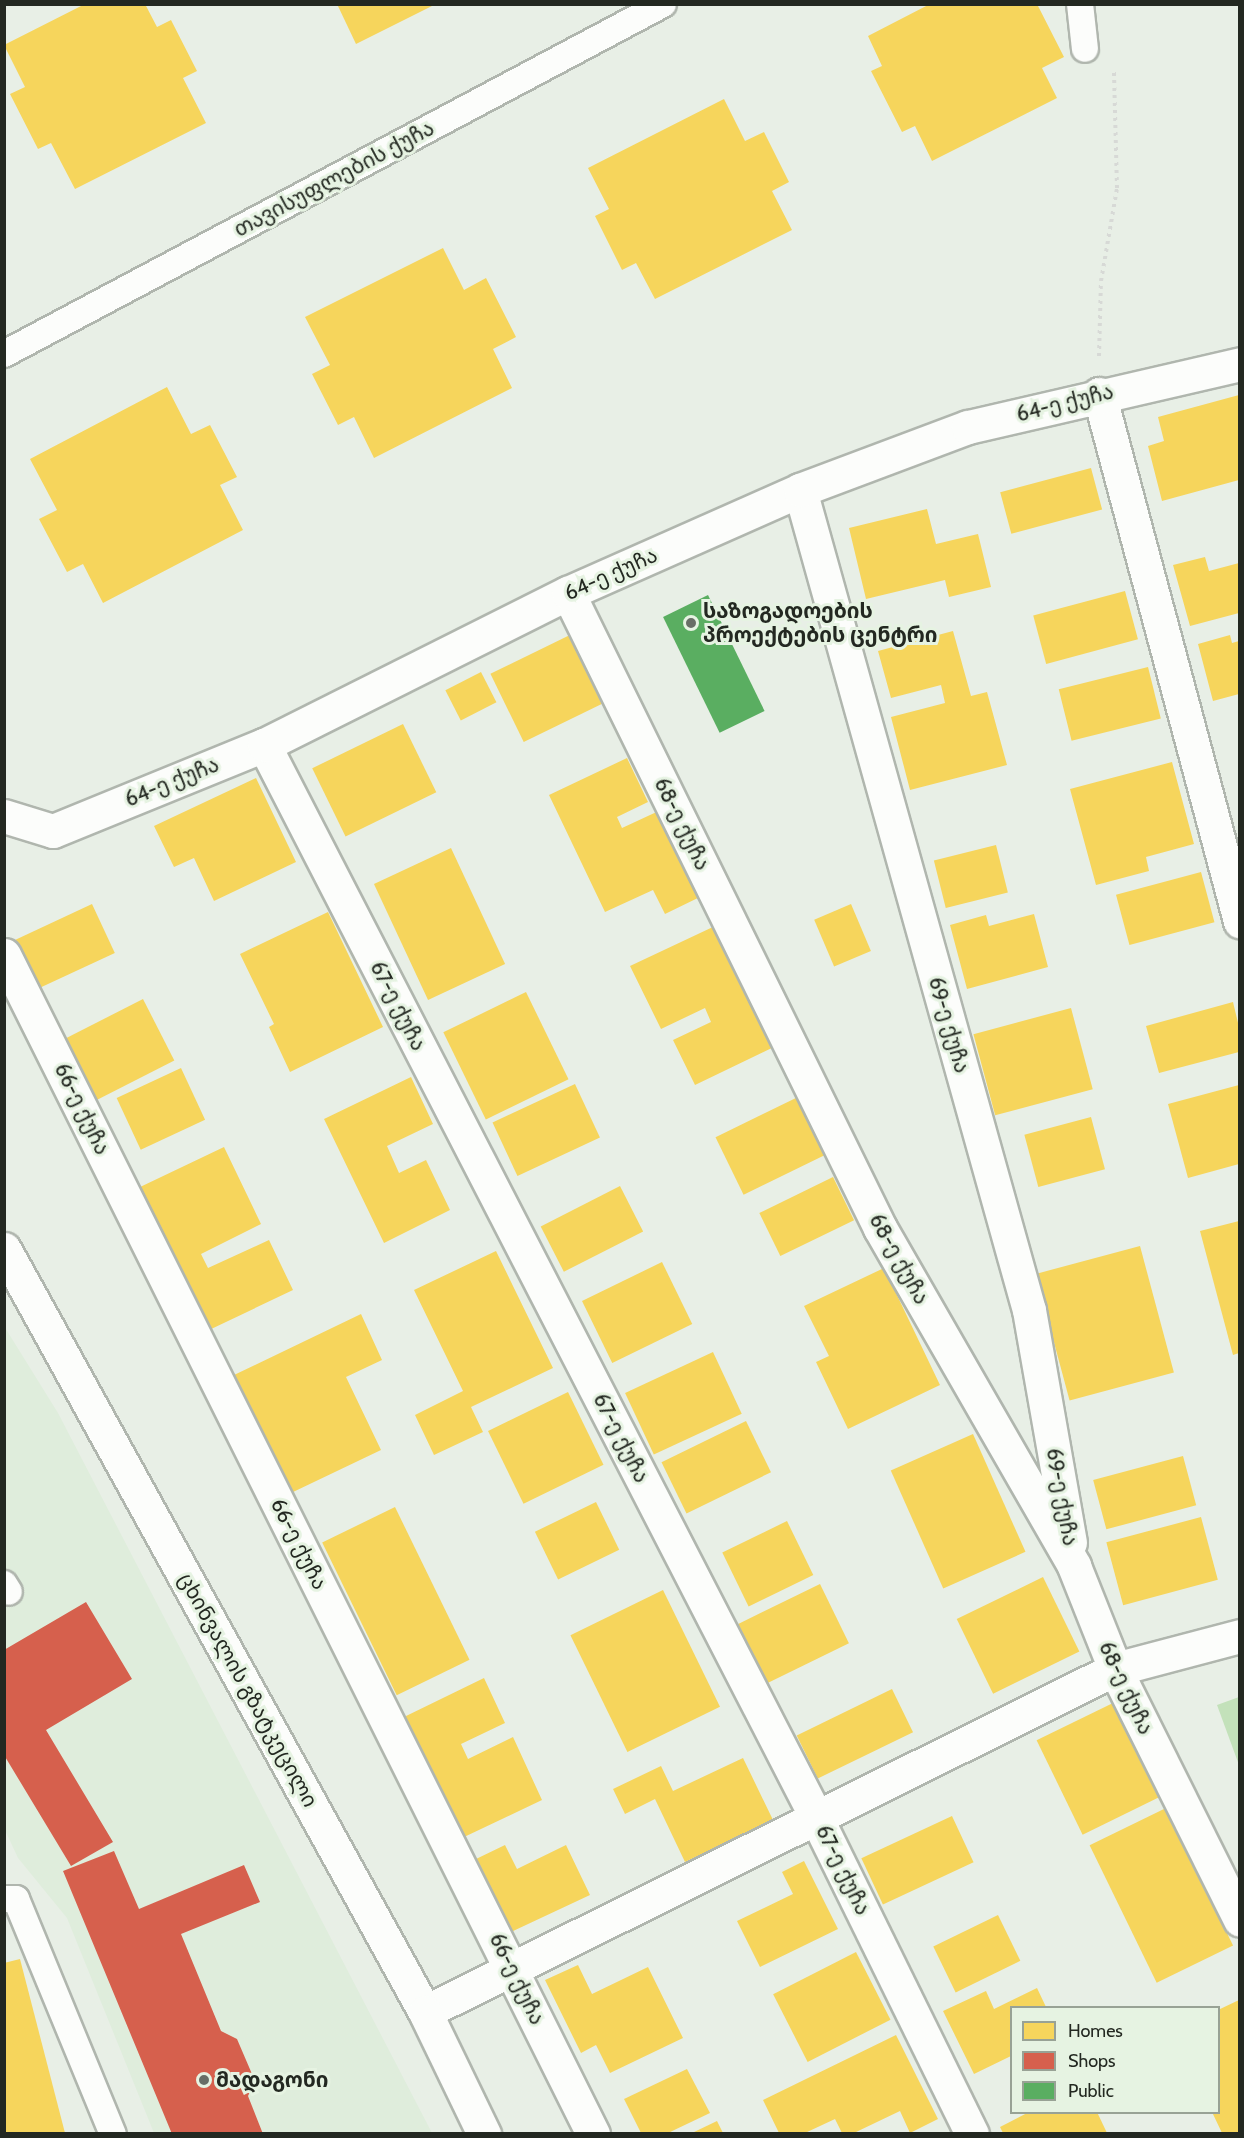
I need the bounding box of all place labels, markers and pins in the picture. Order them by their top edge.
place label: საზოგადოების პროექტების ცენტრი [703,598,938,648]
marker: საზოგადოების პროექტების ცენტრი [684,616,698,630]
place label: მადაგონი [216,2067,329,2093]
marker: მადაგონი [197,2073,211,2087]

